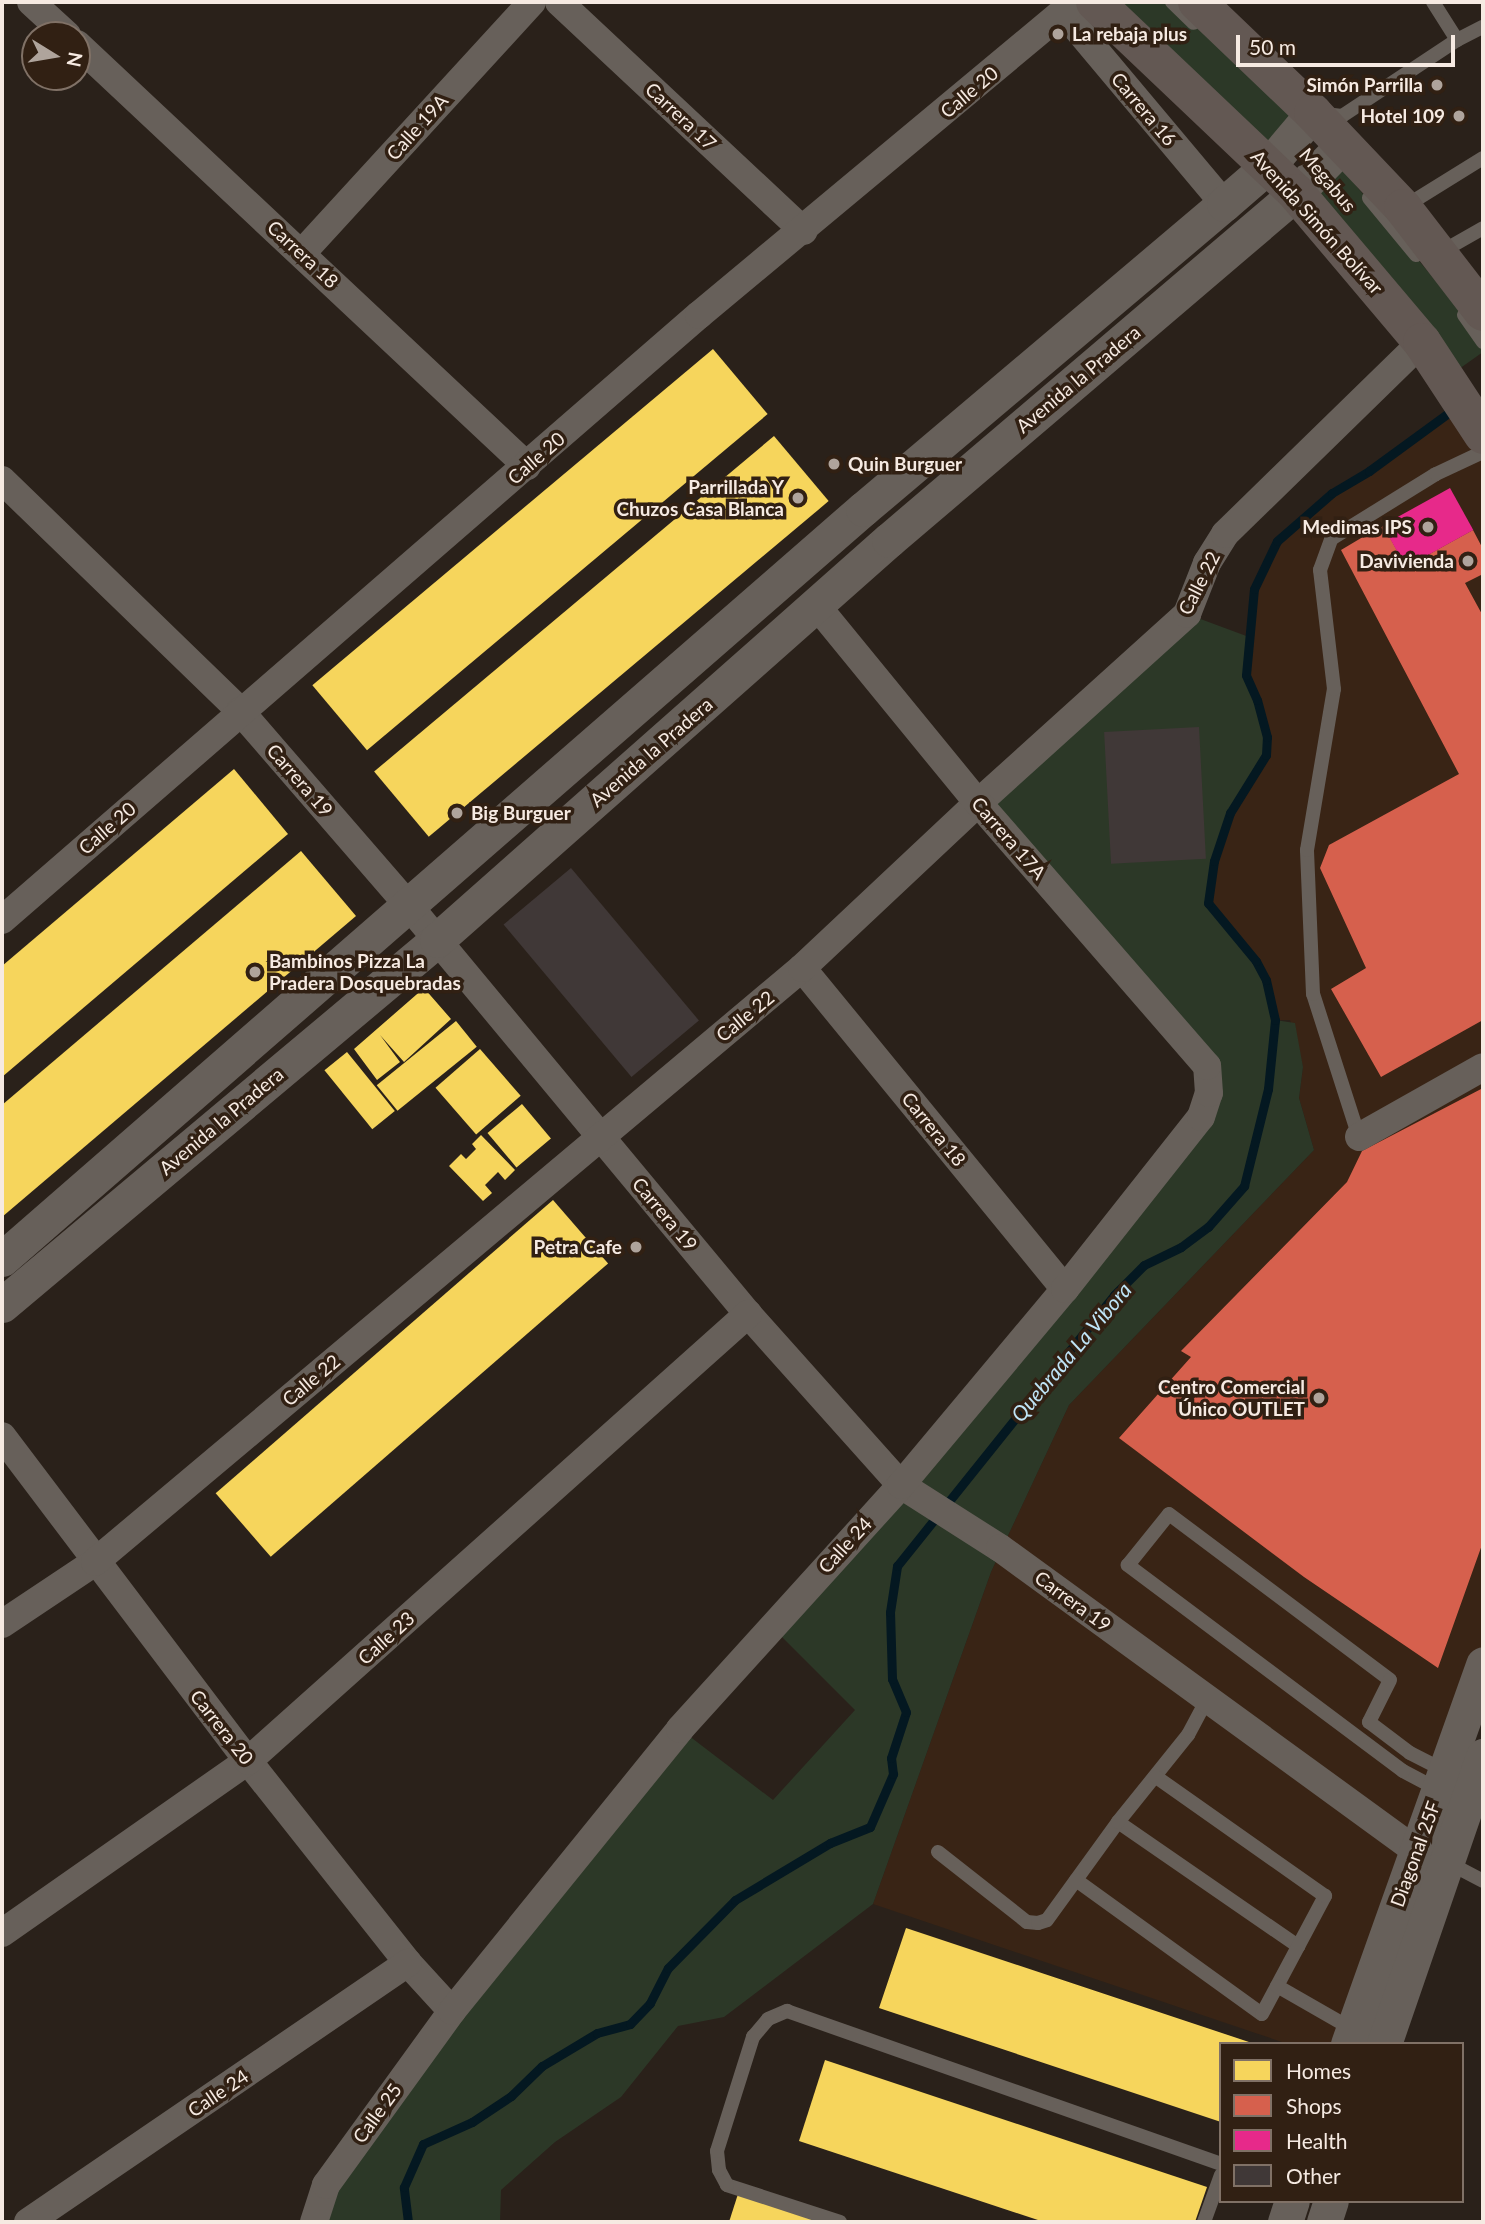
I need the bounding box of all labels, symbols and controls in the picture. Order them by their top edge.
north arrow [21,21,91,91]
scale bar [1240,21,1459,65]
place label: La rebaja plus [1072,23,1187,45]
marker: La rebaja plus [1050,26,1066,42]
text: 50 m [1249,34,1296,59]
text: N [62,50,88,69]
street label: Calle 20 [936,61,1002,123]
street label: Carrera 16 [1107,68,1181,150]
place label: Simón Parrilla [1306,74,1423,96]
street label: Carrera 17 [641,77,721,155]
marker: Simón Parrilla [1429,77,1445,93]
street label: Calle 19A [381,89,453,165]
place label: Hotel 109 [1360,105,1445,127]
marker: Hotel 109 [1451,108,1467,124]
street label: Megabus [1295,144,1361,216]
street label: Avenida Simón Bolívar [1246,145,1388,299]
street label: Carrera 18 [263,215,343,293]
street label: Avenida la Pradera [1011,320,1145,438]
street label: Calle 20 [503,427,569,489]
place label: Quin Burguer [848,453,962,475]
marker: Quin Burguer [826,456,842,472]
place label: Parrillada Y Chuzos Casa Blanca [617,476,784,520]
marker: Parrillada Y Chuzos Casa Blanca [790,490,806,506]
place label: Medimas IPS [1302,516,1412,538]
marker: Medimas IPS [1418,517,1438,537]
street label: Calle 22 [1173,548,1225,618]
place label: Davivienda [1359,550,1454,572]
marker: Davivienda [1460,553,1476,569]
street label: Avenida la Pradera [585,693,717,811]
street label: Carrera 19 [262,739,338,821]
street label: Carrera 17A [967,792,1051,884]
street label: Calle 20 [74,797,140,859]
place label: Big Burguer [471,802,571,824]
marker: Big Burguer [449,805,465,821]
place label: Bambinos Pizza La Pradera Dosquebradas [269,950,461,994]
marker: Bambinos Pizza La Pradera Dosquebradas [247,964,263,980]
street label: Calle 22 [711,986,779,1046]
street label: Avenida la Pradera [154,1062,288,1180]
street label: Carrera 18 [897,1087,971,1171]
street label: Carrera 19 [628,1173,702,1255]
place label: Petra Cafe [534,1236,622,1258]
marker: Petra Cafe [628,1239,644,1255]
water label: Quebrada La Vibora [1005,1277,1137,1427]
street label: Calle 22 [278,1349,344,1411]
place label: Centro Comercial Único OUTLET [1158,1376,1305,1420]
marker: Centro Comercial Único OUTLET [1311,1390,1327,1406]
street label: Calle 24 [813,1512,877,1578]
street label: Carrera 19 [1030,1566,1116,1636]
street label: Calle 23 [353,1607,419,1669]
street label: Carrera 20 [186,1685,258,1769]
street label: Diagonal 25F [1385,1798,1445,1910]
legend [1219,2042,1464,2203]
text: Homes [1286,2058,1351,2083]
street label: Calle 24 [183,2065,253,2121]
street label: Calle 25 [348,2079,406,2147]
text: Shops [1286,2093,1342,2118]
text: Health [1286,2128,1347,2153]
text: Other [1286,2163,1341,2188]

